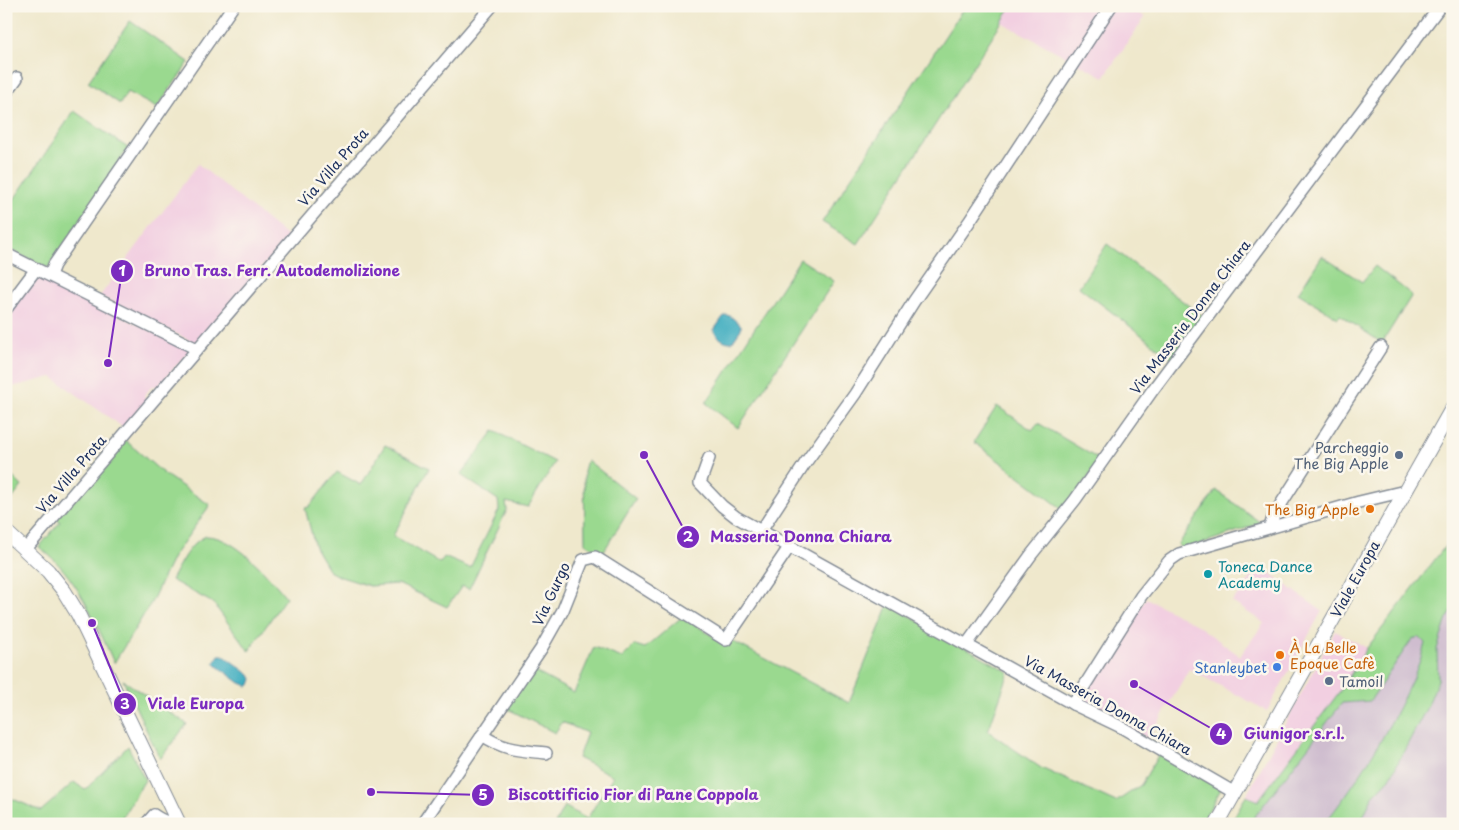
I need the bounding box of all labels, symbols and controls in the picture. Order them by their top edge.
street label: Via Villa Prota [293,123,373,211]
street label: Via Masseria Donna Chiara [1125,234,1256,399]
callout: Bruno Tras. Ferr. Autodemolizione [109,256,410,286]
text: 1 [118,258,126,281]
text: Bruno Tras. Ferr. Autodemolizione [144,258,401,281]
street label: Via Villa Prota [31,430,111,518]
place label: Parcheggio The Big Apple [1294,437,1389,474]
marker: Parcheggio The Big Apple [1393,449,1405,461]
place label: The Big Apple [1265,499,1360,520]
marker: The Big Apple [1364,503,1376,515]
callout: Masseria Donna Chiara [675,522,902,552]
text: 2 [683,524,694,547]
text: Masseria Donna Chiara [710,524,892,547]
street label: Viale Europa [1325,536,1385,621]
place label: Toneca Dance Academy [1218,556,1313,593]
street label: Via Gurgo [527,559,575,629]
marker: Toneca Dance Academy [1202,568,1214,580]
place label: À La Belle Epoque Cafè [1290,637,1375,674]
marker: À La Belle Epoque Cafè [1274,649,1286,661]
street label: Via Masseria Donna Chiara [1020,650,1197,760]
place label: Stanleybet [1194,657,1267,678]
marker: Stanleybet [1271,661,1283,673]
place label: Tamoil [1339,671,1383,692]
marker: Tamoil [1323,675,1335,687]
callout: Viale Europa [112,689,254,719]
text: 3 [120,691,130,714]
text: Viale Europa [148,691,245,714]
callout: Giunigor s.r.l. [1208,719,1355,749]
text: 4 [1216,721,1226,744]
text: Giunigor s.r.l. [1243,721,1345,744]
callout: Biscottificio Fior di Pane Coppola [471,780,770,810]
text: 5 [478,782,488,805]
text: Biscottificio Fior di Pane Coppola [507,782,759,805]

